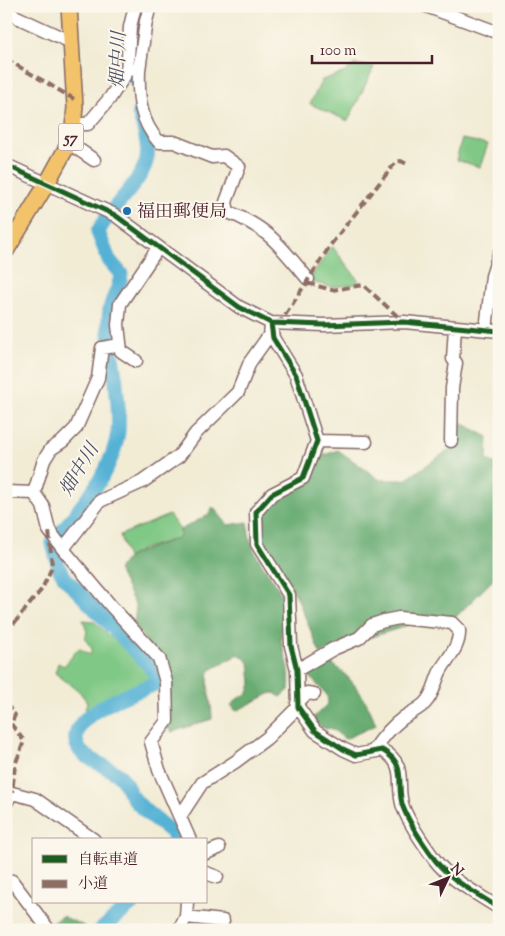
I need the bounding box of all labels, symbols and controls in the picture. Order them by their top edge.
water label: 畑中川 [105,29,134,89]
scale bar [312,32,432,64]
text: 100 m [320,41,357,62]
road number: 57 [58,124,84,150]
place label: 福田郵便局 [137,200,227,226]
marker: 福田郵便局 [121,205,133,217]
water label: 畑中川 [54,437,107,502]
legend [32,838,208,904]
text: 自転車道 [78,850,138,871]
north arrow [422,854,472,904]
text: N [445,860,467,881]
text: 小道 [78,874,108,895]

